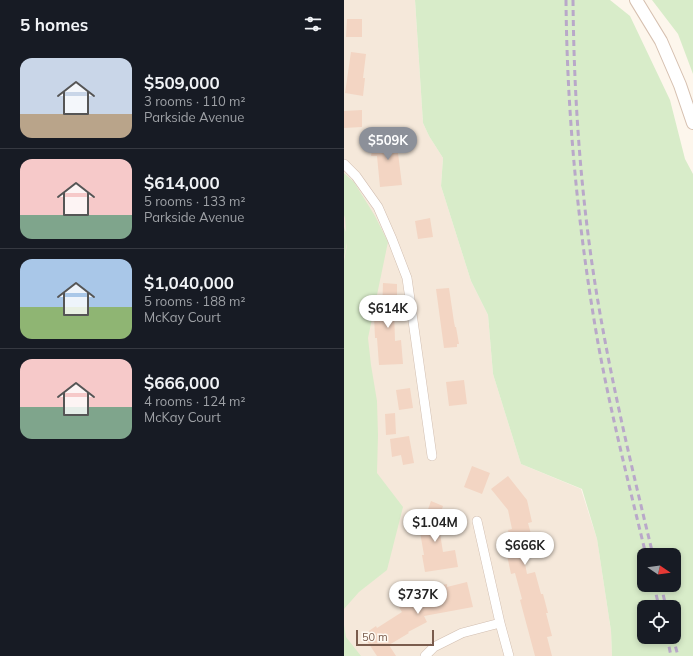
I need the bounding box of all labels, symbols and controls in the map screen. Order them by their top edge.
icon: filters [302,13,324,35]
text: 5 homes [20,14,88,35]
text: $509,000 [144,72,220,93]
icon: home [52,74,100,122]
text: 3 rooms · 110 m² [144,93,245,109]
text: Parkside Avenue [144,109,244,125]
pin: $509K [360,127,416,161]
text: $509K [368,132,408,148]
text: $614,000 [144,172,220,193]
icon: home [52,175,100,223]
text: 5 rooms · 133 m² [144,193,245,209]
text: Parkside Avenue [144,209,244,225]
text: $1,040,000 [144,272,234,293]
icon: home [52,275,100,323]
text: 5 rooms · 188 m² [144,293,245,309]
pin: $614K [360,295,416,329]
text: $614K [368,300,408,316]
text: McKay Court [144,309,221,325]
text: $666,000 [144,372,220,393]
icon: home [52,375,100,423]
text: 4 rooms · 124 m² [144,393,245,409]
text: McKay Court [144,409,221,425]
pin: $1.04M [402,509,468,543]
text: $1.04M [412,514,458,530]
pin: $666K [497,532,553,566]
text: $666K [505,537,545,553]
north arrow [637,548,681,592]
map controls [637,548,681,644]
pin: $737K [390,581,446,615]
text: $737K [398,586,438,602]
button: locate [637,600,681,644]
scale bar [356,628,434,647]
text: 50 m [362,630,388,644]

